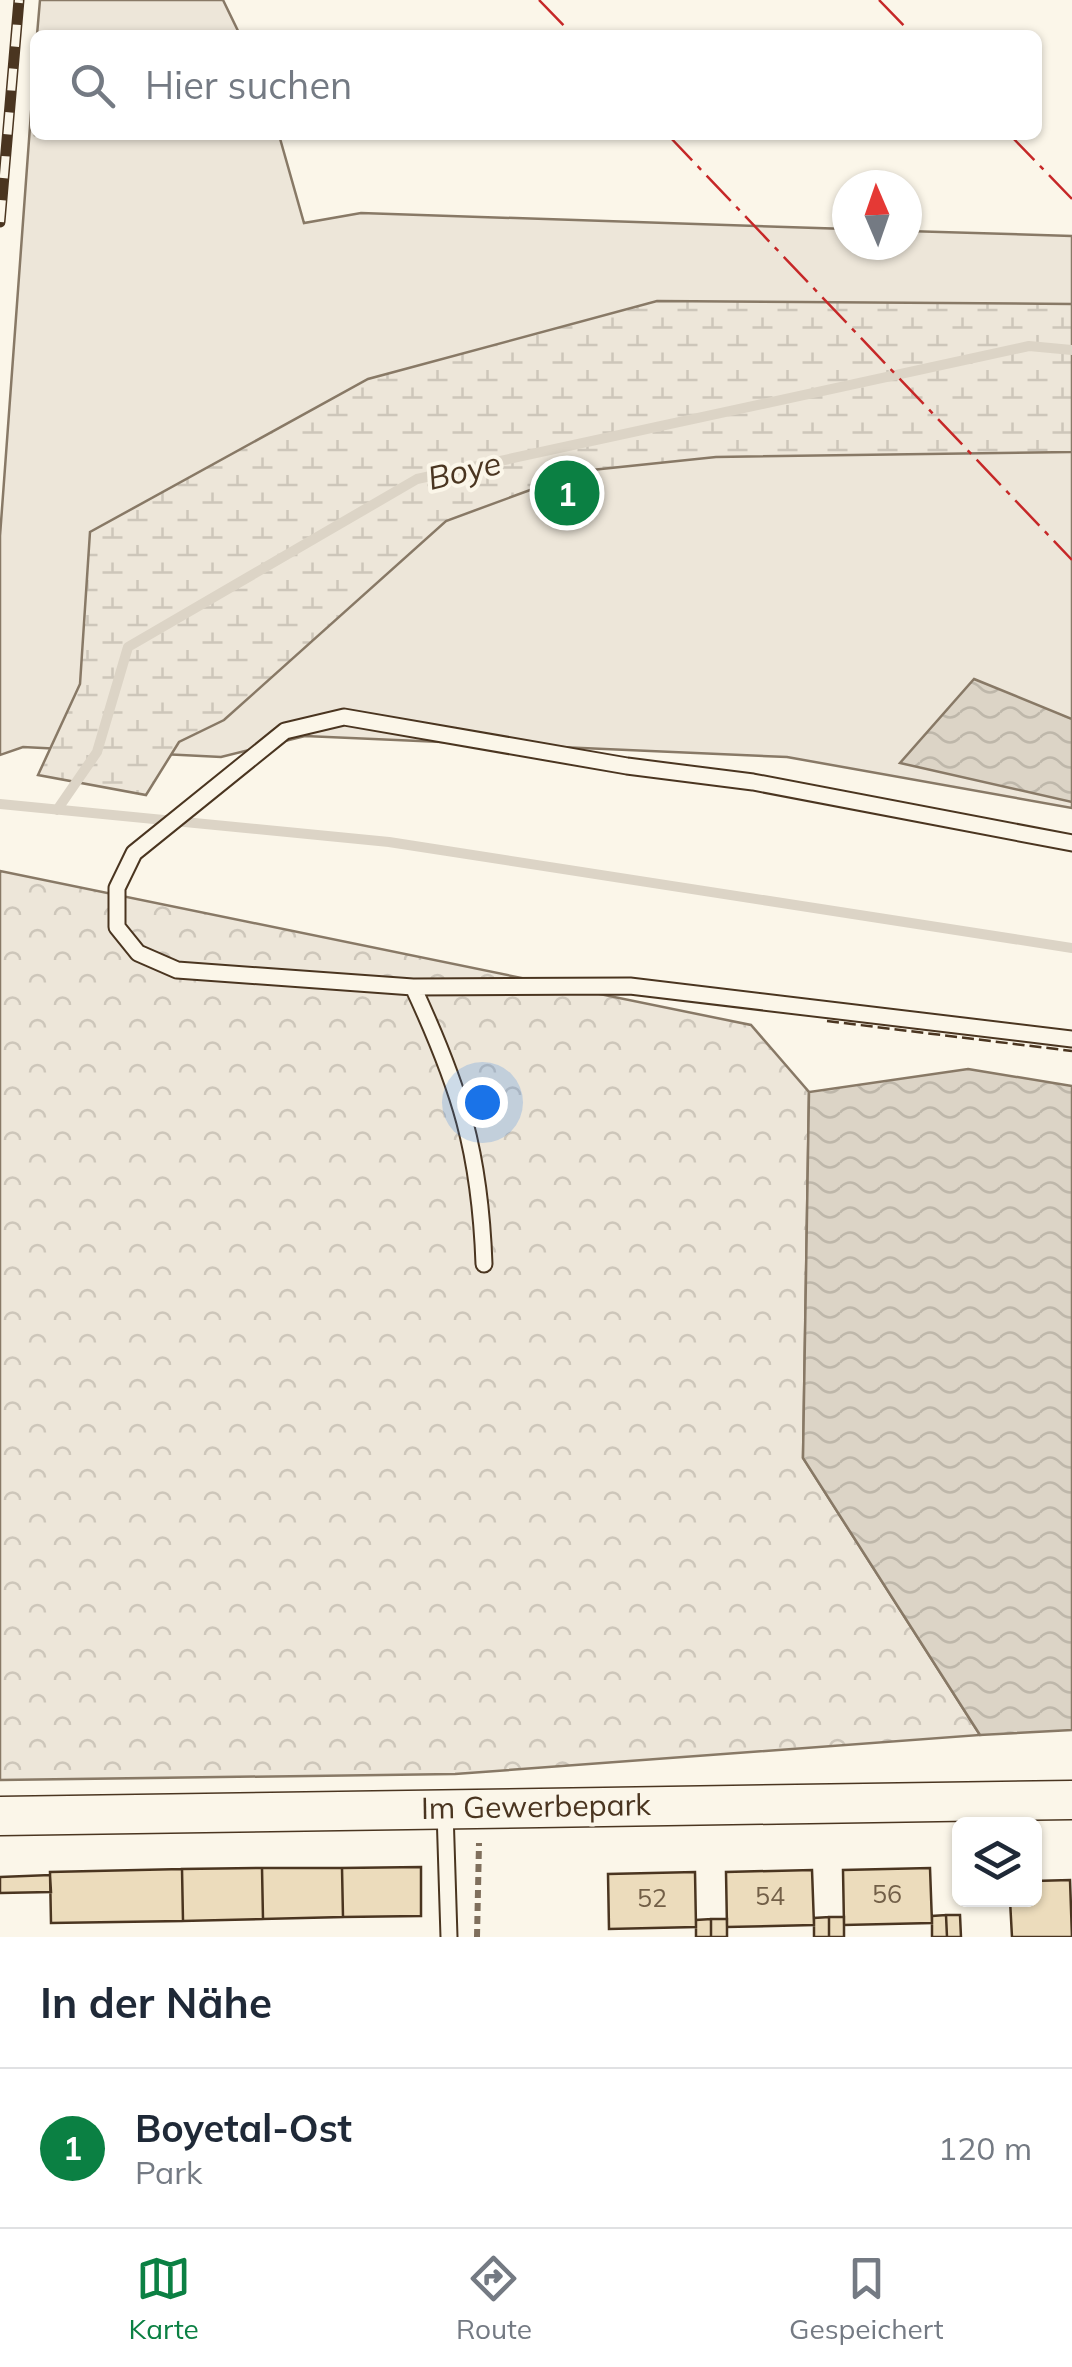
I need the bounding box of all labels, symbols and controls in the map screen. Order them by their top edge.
search box [30,30,1042,140]
icon: search [65,58,120,113]
text: Hier suchen [145,61,352,109]
north arrow [832,170,922,260]
water label: Boye [423,442,505,498]
pin: 1 [534,456,600,530]
your location [457,1077,508,1128]
street label: Im Gewerbepark [421,1785,652,1827]
map controls [952,1817,1042,1907]
button: layers [952,1817,1042,1907]
house number: 56 [872,1878,902,1909]
house number: 54 [755,1880,785,1911]
house number: 52 [637,1882,667,1913]
text: In der Nähe [40,1976,272,2029]
text: Boyetal-Ost [135,2104,352,2152]
text: 1 [63,2128,82,2168]
text: 120 m [938,2128,1032,2168]
text: Park [135,2152,202,2192]
tab: Karte [129,2251,199,2346]
tab: Route [456,2251,532,2346]
tab: Gespeichert [789,2251,943,2346]

